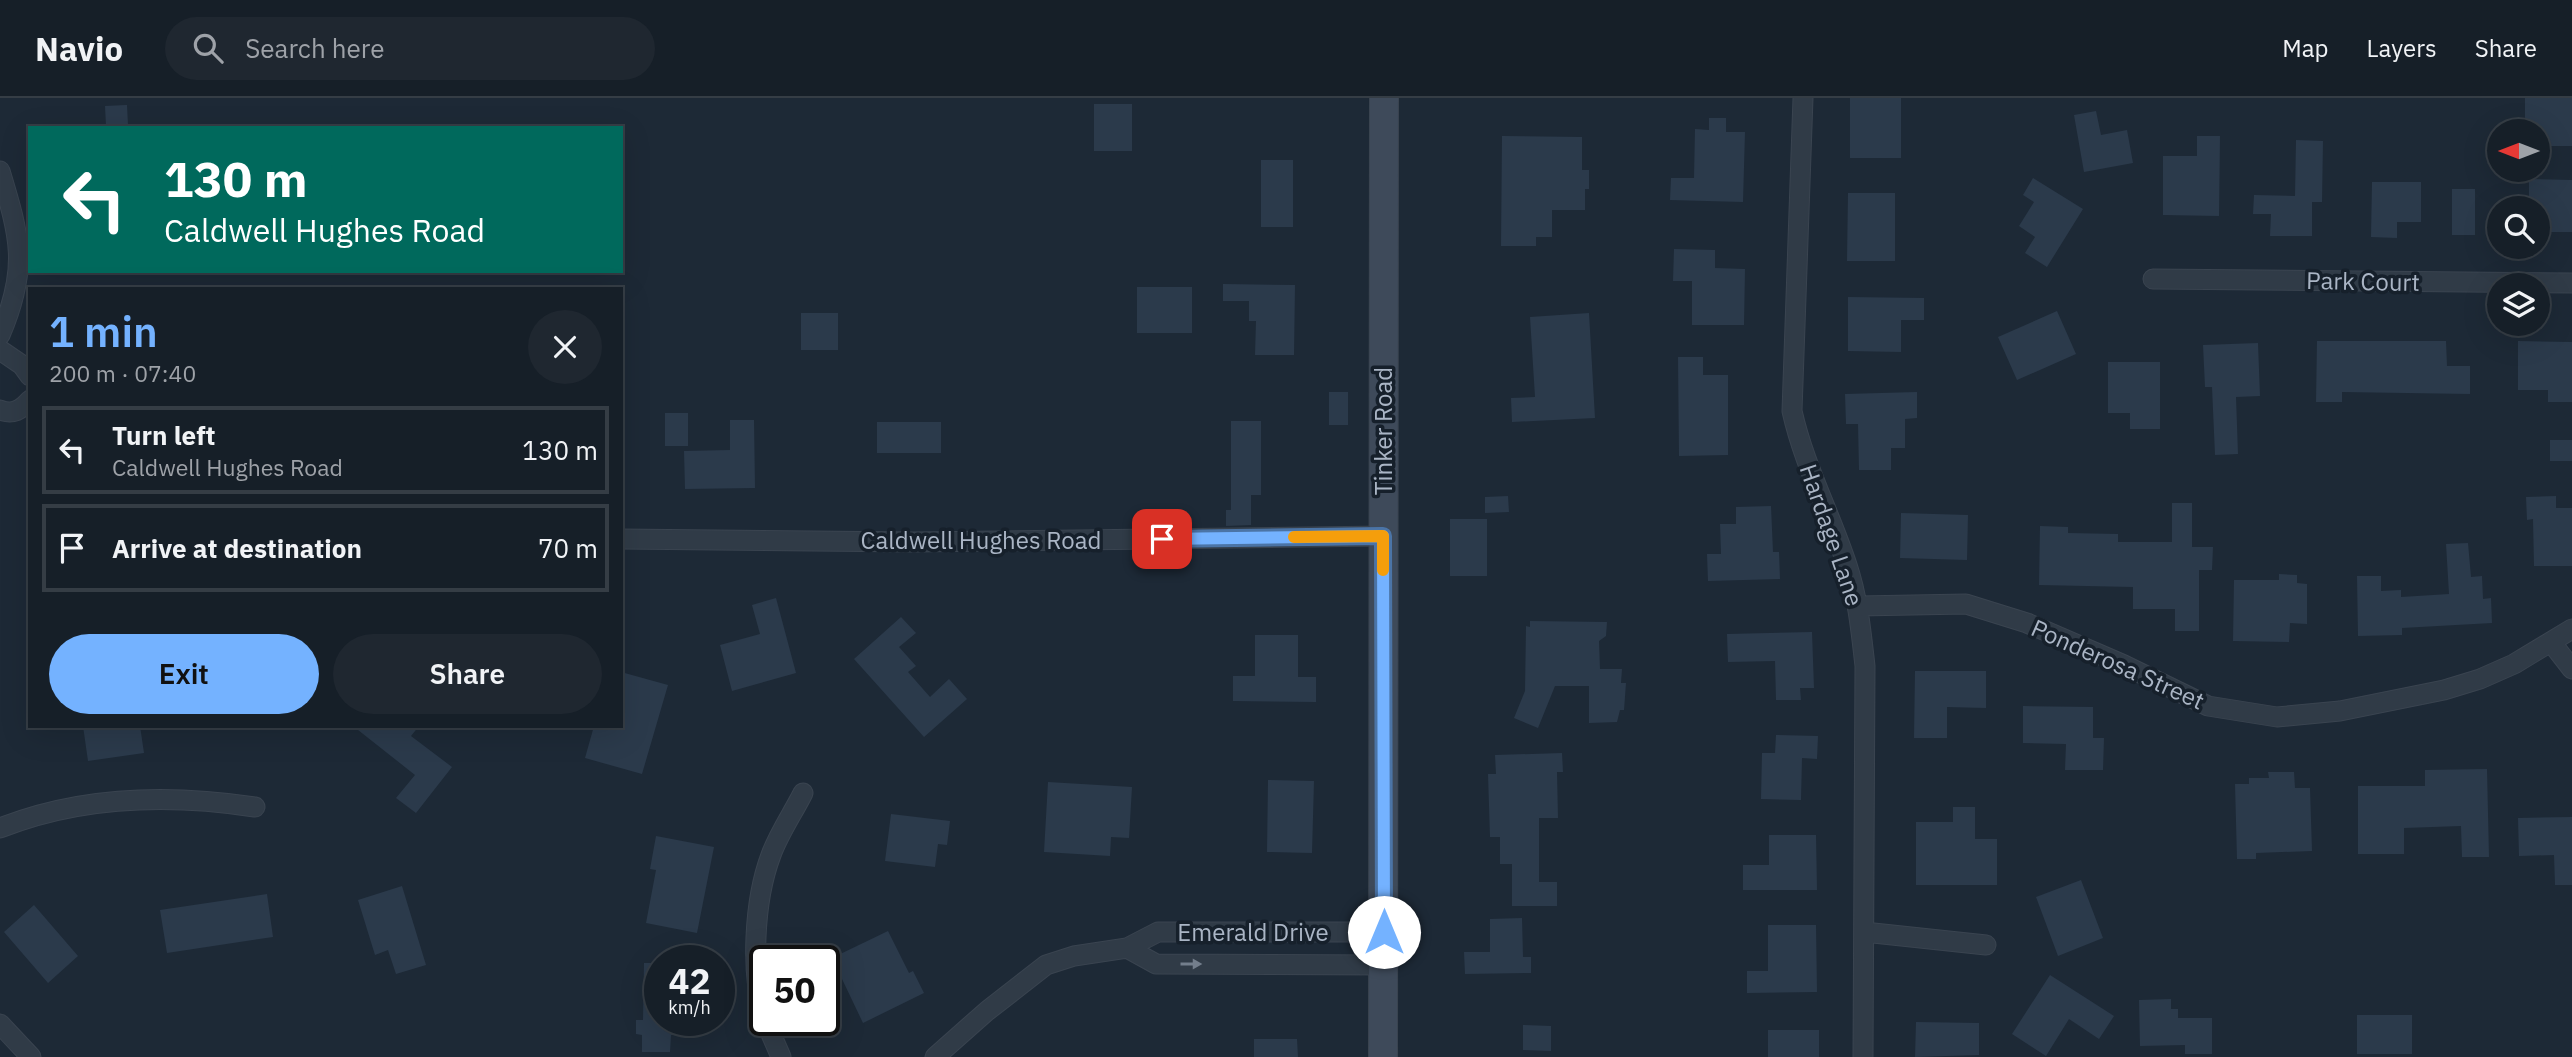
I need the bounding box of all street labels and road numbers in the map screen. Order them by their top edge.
street label: Park Court [2306,264,2420,298]
street label: Tinker Road [1367,367,1399,495]
street label: Hardage Lane [1793,460,1871,610]
street label: Caldwell Hughes Road [861,524,1101,556]
street label: Ponderosa Street [2026,611,2210,717]
street label: Emerald Drive [1177,916,1329,948]

